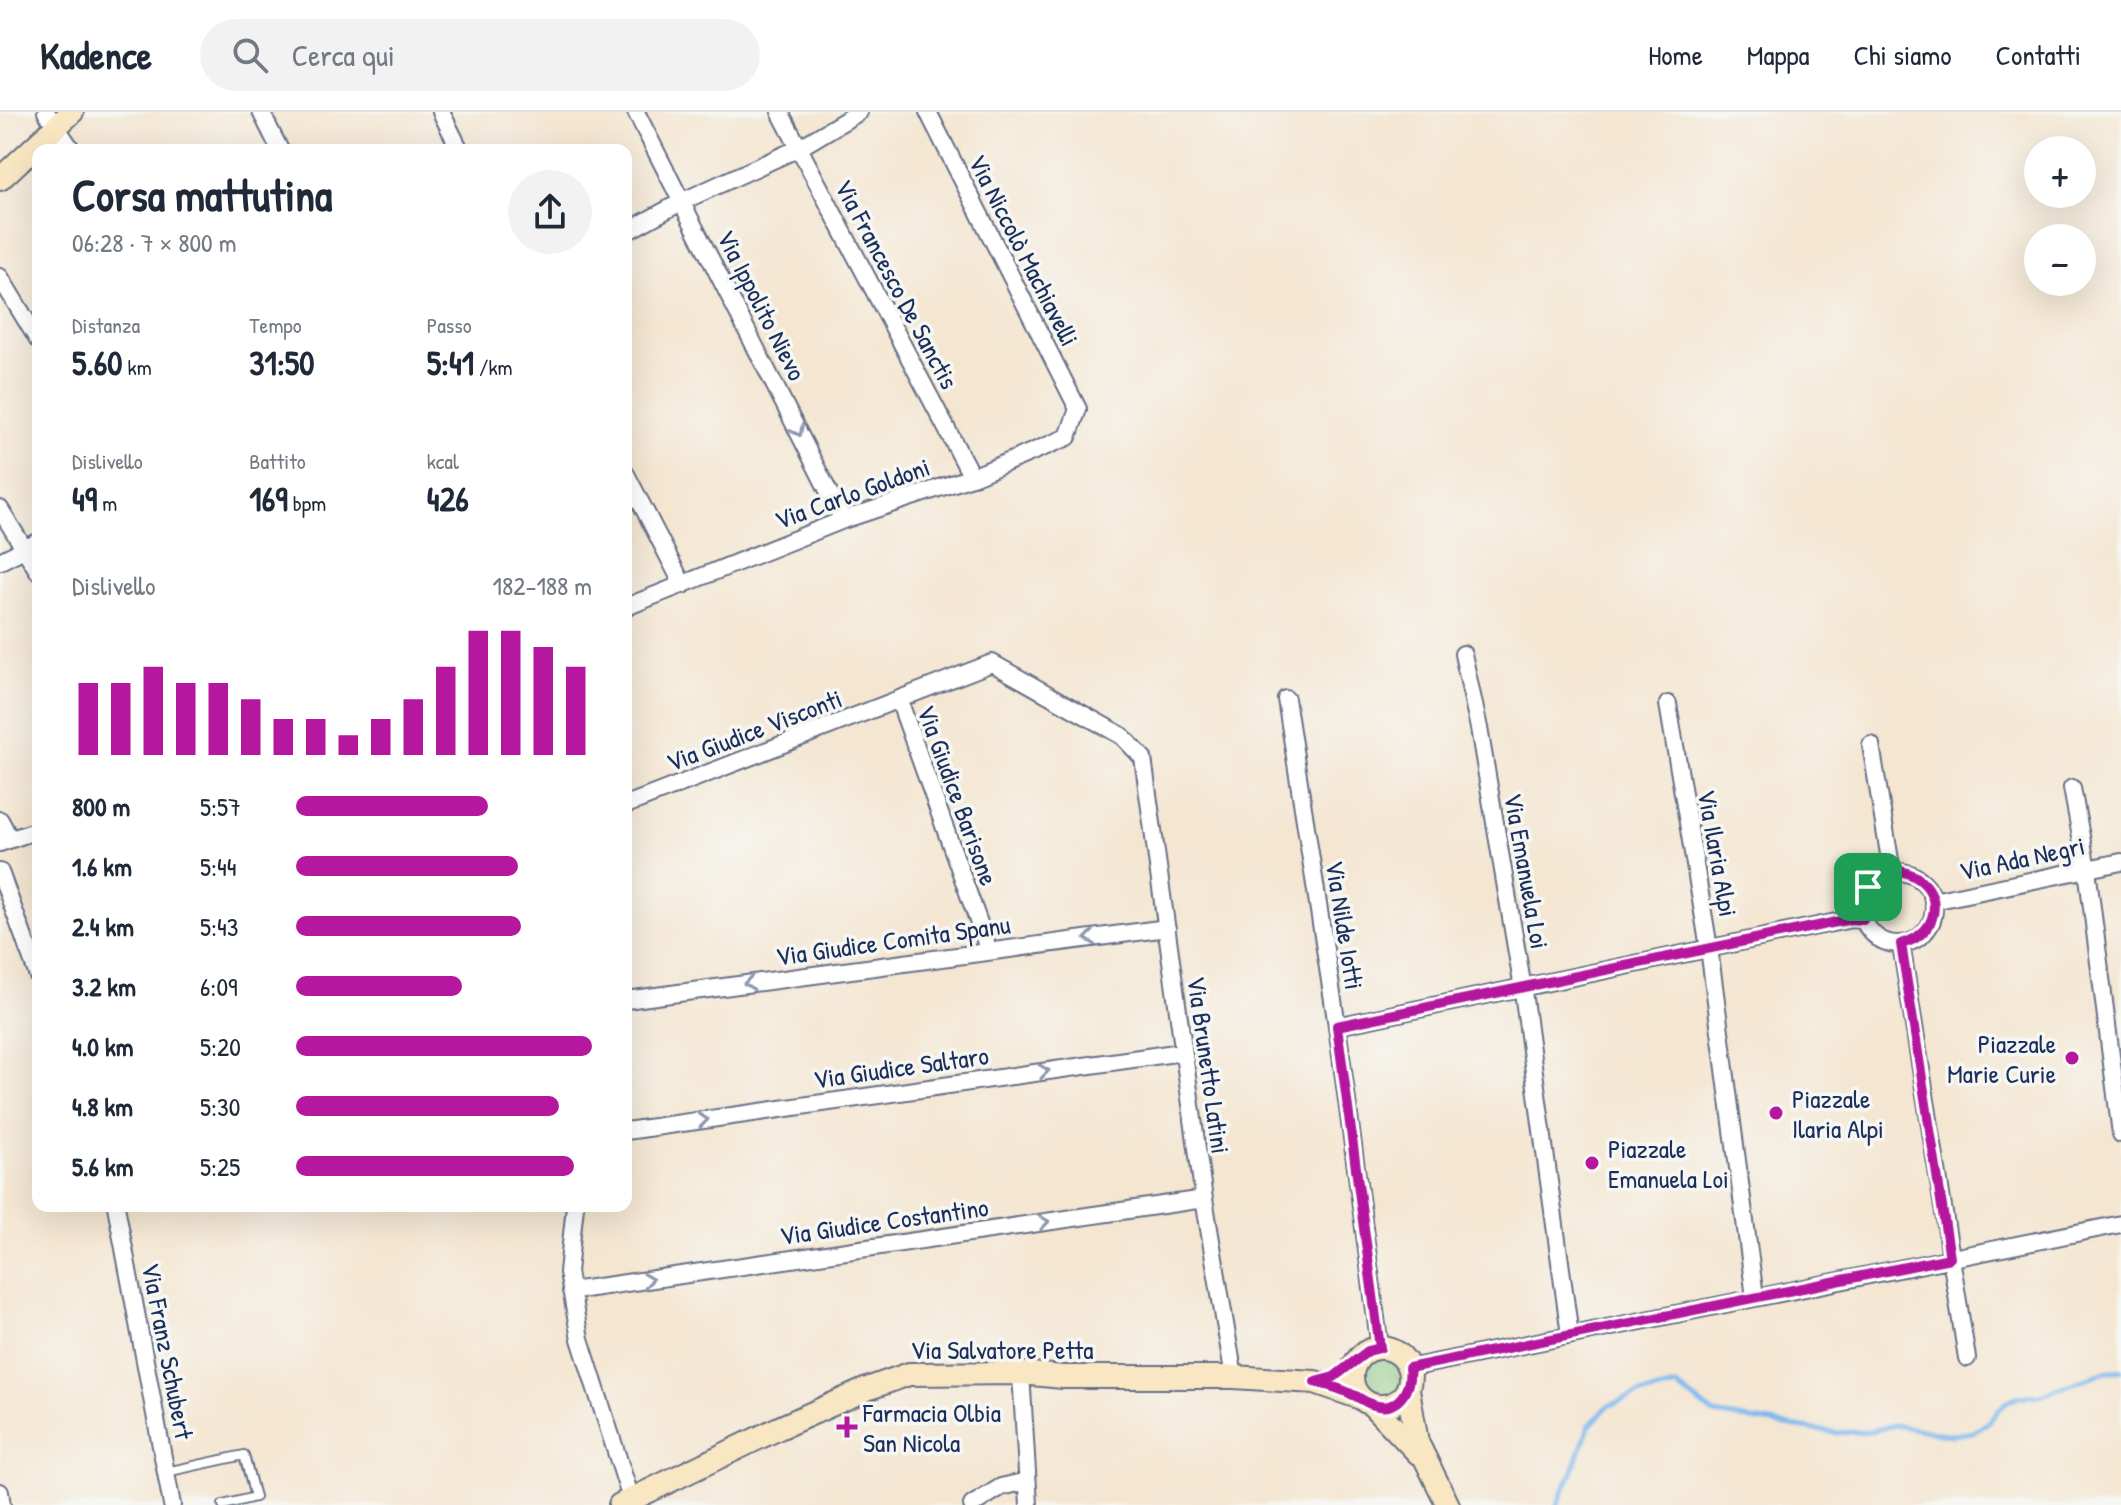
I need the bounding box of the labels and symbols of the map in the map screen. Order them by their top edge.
street label: Via Niccolò Machiavelli [961,148,1087,352]
street label: Via Francesco De Sanctis [827,173,967,395]
street label: Via Ippolito Nievo [709,224,815,386]
one-way arrow [789,422,804,437]
street label: Via Carlo Goldoni [770,449,934,537]
street label: Via Giudice Visconti [661,680,847,780]
street label: Via Giudice Barisone [909,700,1007,890]
street label: Via Ilaria Alpi [1690,787,1746,919]
street label: Via Emanuela Loi [1496,790,1558,952]
street label: Via Ada Negri [1956,828,2088,888]
pin [1834,853,1902,921]
street label: Via Nilde Iotti [1318,858,1372,992]
street label: Via Giudice Comita Spanu [773,906,1013,974]
one-way arrow [1083,929,1097,946]
street label: Via Brunetto Latini [1179,974,1239,1156]
one-way arrow [742,975,755,992]
place label: Piazzale Marie Curie [1947,1026,2056,1091]
street label: Via Giudice Saltaro [811,1037,991,1097]
marker: Piazzale Marie Curie [2063,1049,2081,1067]
one-way arrow [1037,1063,1051,1080]
place label: Piazzale Ilaria Alpi [1792,1081,1884,1146]
marker: Piazzale Ilaria Alpi [1767,1104,1785,1122]
one-way arrow [696,1112,710,1129]
place label: Piazzale Emanuela Loi [1608,1131,1729,1196]
marker: Piazzale Emanuela Loi [1583,1154,1601,1172]
street label: Via Giudice Costantino [777,1189,991,1253]
one-way arrow [1037,1214,1051,1231]
street label: Via Franz Schubert [134,1260,202,1443]
one-way arrow [641,1272,655,1289]
street label: Via Salvatore Petta [911,1332,1093,1367]
place label: Farmacia Olbia San Nicola [862,1395,1001,1460]
marker: Farmacia Olbia San Nicola [838,1418,856,1436]

